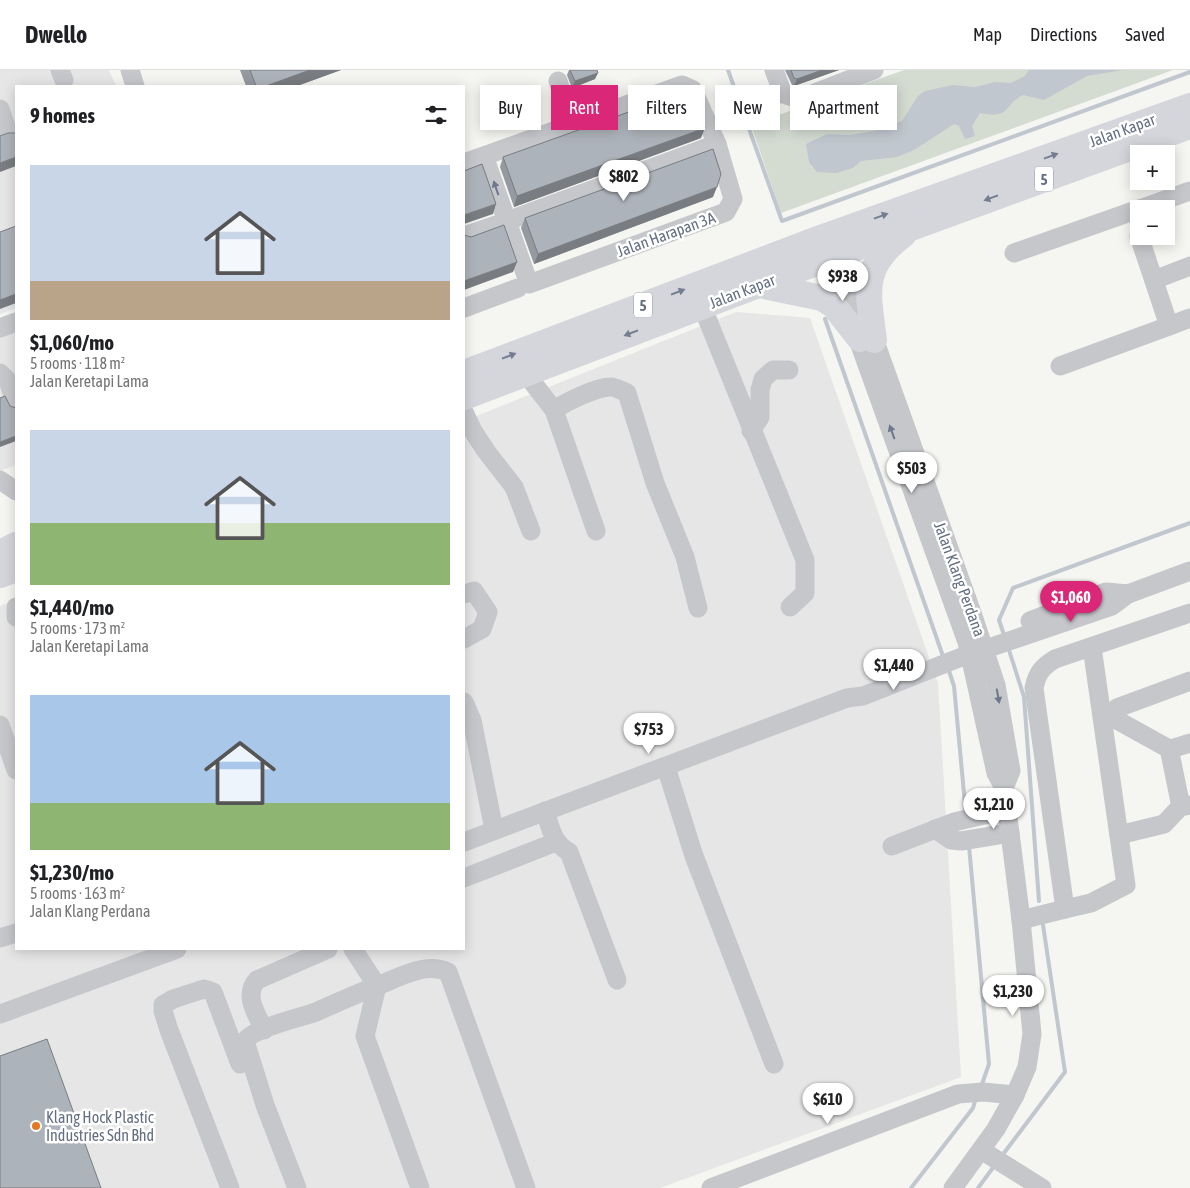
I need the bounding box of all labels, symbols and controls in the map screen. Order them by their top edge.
text: Dwello [25,21,87,48]
text: Map [973,24,1002,45]
text: Directions [1030,24,1097,45]
text: Saved [1125,24,1165,45]
chip: Buy [480,85,541,130]
chip: Rent [551,85,618,130]
chip: Filters [628,85,705,130]
chip: New [715,85,780,130]
chip: Apartment [790,85,897,130]
icon: filters [422,101,450,129]
text: 9 homes [30,103,95,127]
street label: Jalan Kapar [1087,110,1158,151]
map controls [1130,145,1175,245]
button: + [1130,145,1175,190]
one-way arrow [1044,152,1059,160]
pin: $802 [594,160,654,202]
road number: 5 [1035,166,1053,192]
text: $802 [609,167,639,185]
one-way arrow [491,181,499,196]
one-way arrow [984,195,999,202]
icon: home [195,198,285,288]
button: − [1130,200,1175,245]
street label: Jalan Harapan 3A [614,208,718,261]
one-way arrow [874,212,889,220]
pin: $938 [813,260,873,302]
text: $938 [828,267,858,285]
street label: Jalan Kapar [707,270,778,313]
one-way arrow [670,288,685,295]
road number: 5 [634,292,652,318]
text: $1,060/mo [30,330,114,354]
one-way arrow [624,330,638,338]
one-way arrow [502,351,517,359]
text: 5 rooms · 118 m² [30,354,125,372]
text: Jalan Keretapi Lama [30,372,149,390]
one-way arrow [888,424,895,439]
pin: $503 [882,452,942,494]
text: $503 [897,459,927,477]
icon: home [195,463,285,553]
street label: Jalan Klang Perdana [930,519,989,639]
pin: $1,060 [1030,580,1112,623]
text: $1,060 [1051,588,1091,606]
text: $1,440/mo [30,595,114,619]
text: 5 rooms · 173 m² [30,619,125,637]
text: Jalan Keretapi Lama [30,637,149,655]
pin: $1,440 [853,648,935,691]
text: $1,440 [874,656,914,674]
one-way arrow [994,689,1002,705]
pin: $753 [619,712,679,755]
text: $753 [634,720,664,738]
icon: home [195,728,285,818]
pin: $1,210 [953,788,1035,830]
text: $1,210 [974,795,1014,813]
text: $1,230/mo [30,860,114,884]
text: 5 rooms · 163 m² [30,884,125,902]
text: Jalan Klang Perdana [30,902,150,920]
pin: $1,230 [972,974,1054,1017]
text: $1,230 [993,982,1033,1000]
pin: $610 [798,1082,858,1125]
text: $610 [813,1090,843,1108]
place label: Klang Hock Plastic Industries Sdn Bhd [46,1108,154,1144]
marker: Klang Hock Plastic Industries Sdn Bhd [30,1120,42,1132]

